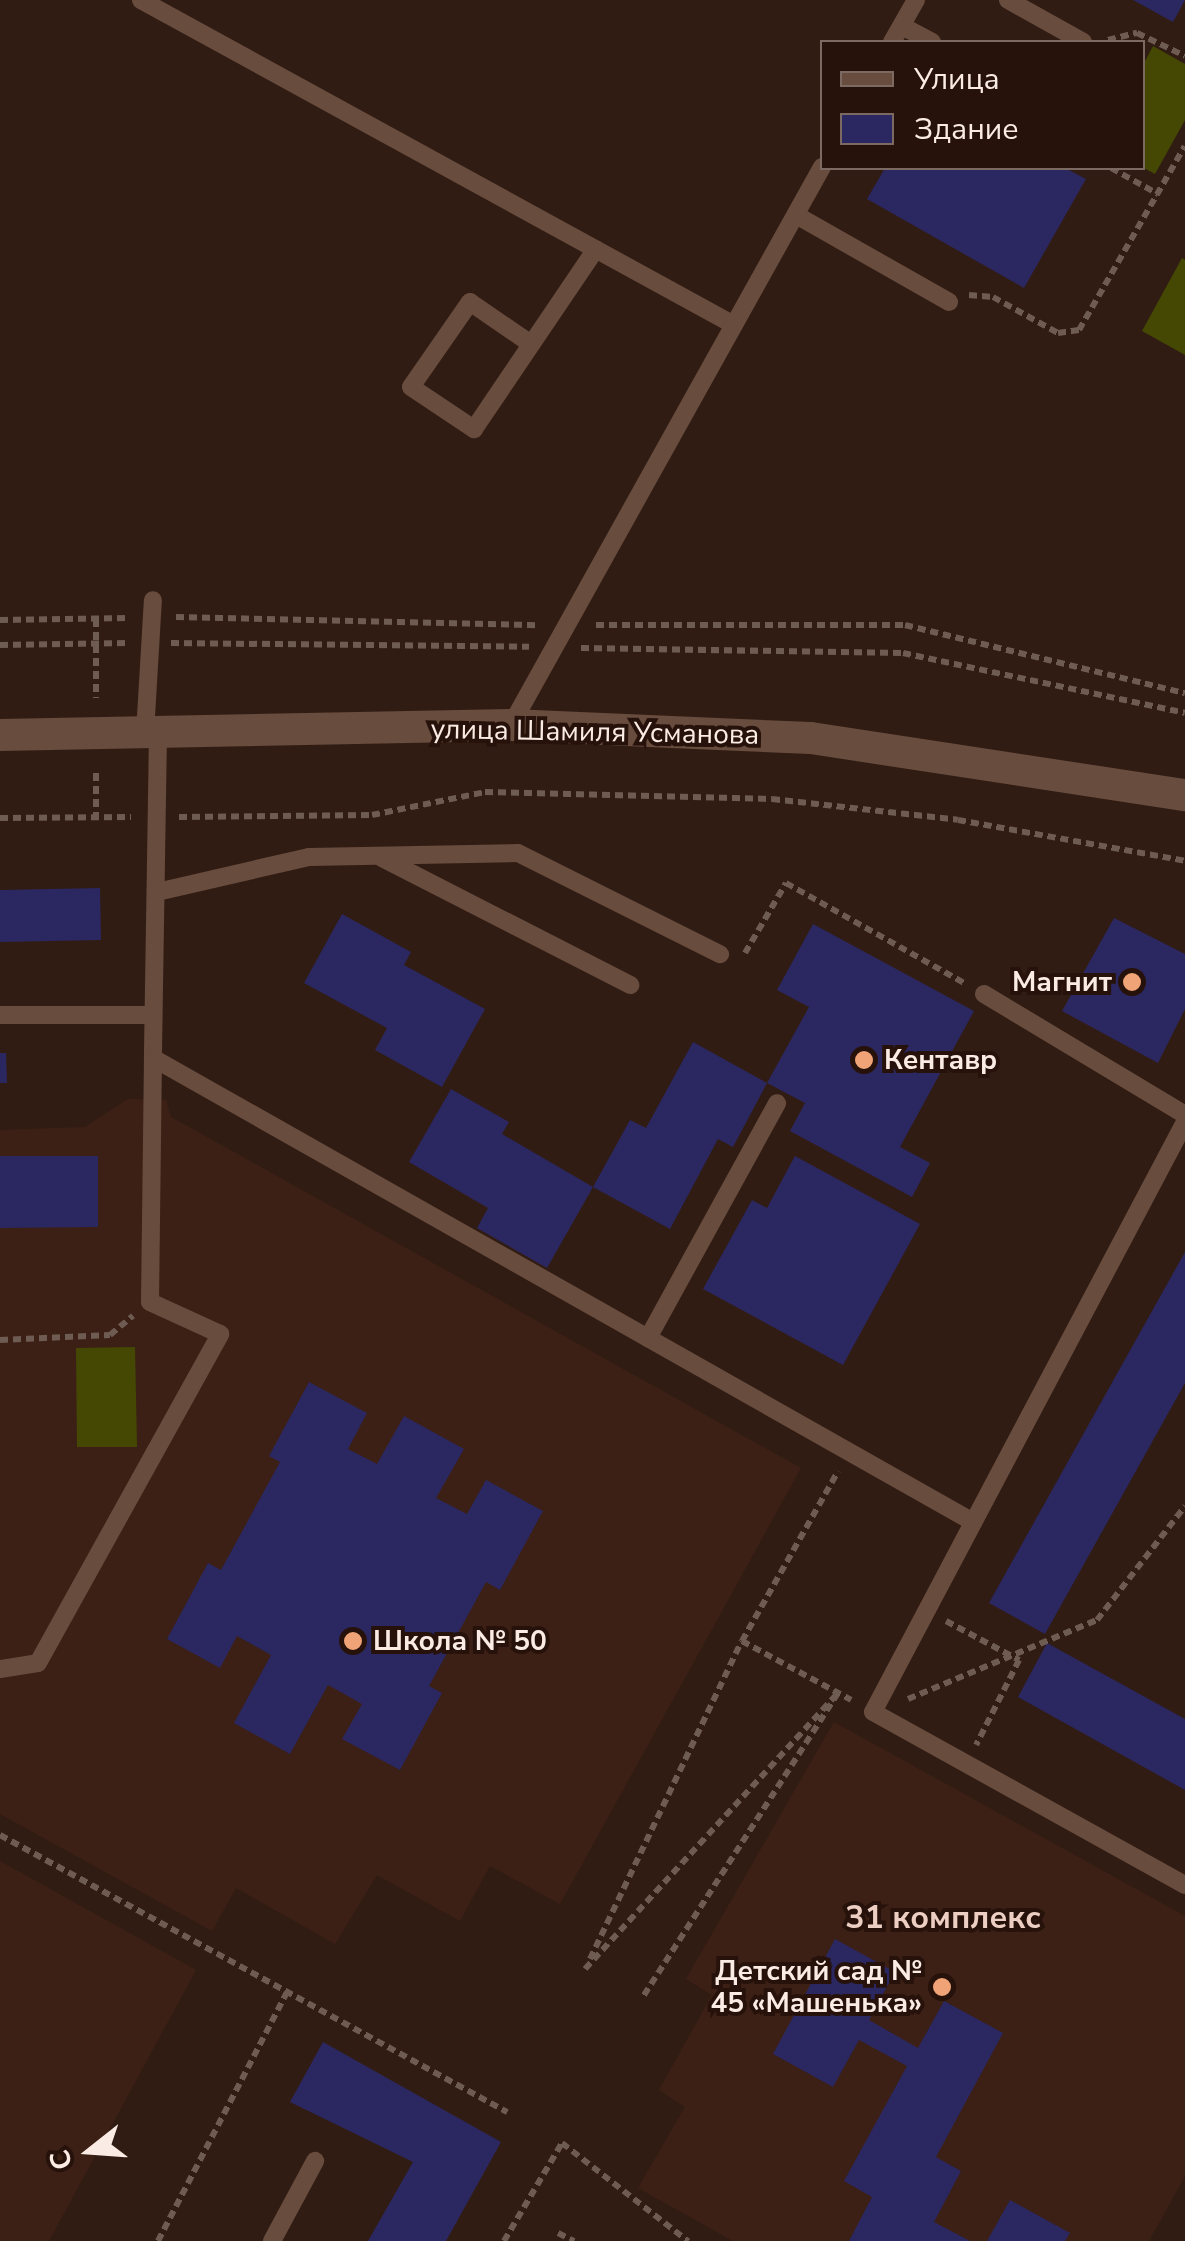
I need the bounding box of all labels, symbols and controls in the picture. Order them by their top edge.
legend [820,40,1145,170]
text: Улица [914,59,1000,100]
text: Здание [914,109,1019,150]
street label: улица Шамиля Усманова [430,712,760,752]
place label: Магнит [1012,965,1112,999]
marker: Магнит [1121,971,1143,993]
place label: Кентавр [884,1043,997,1077]
marker: Кентавр [853,1049,875,1071]
place label: Школа № 50 [373,1624,547,1658]
marker: Школа № 50 [342,1630,364,1652]
district label: 31 комплекс [845,1899,1041,1937]
place label: Детский сад № 45 «Машенька» [710,1954,922,2020]
marker: Детский сад № 45 «Машенька» [931,1976,953,1998]
north arrow [40,2101,140,2201]
text: С [40,2145,82,2174]

